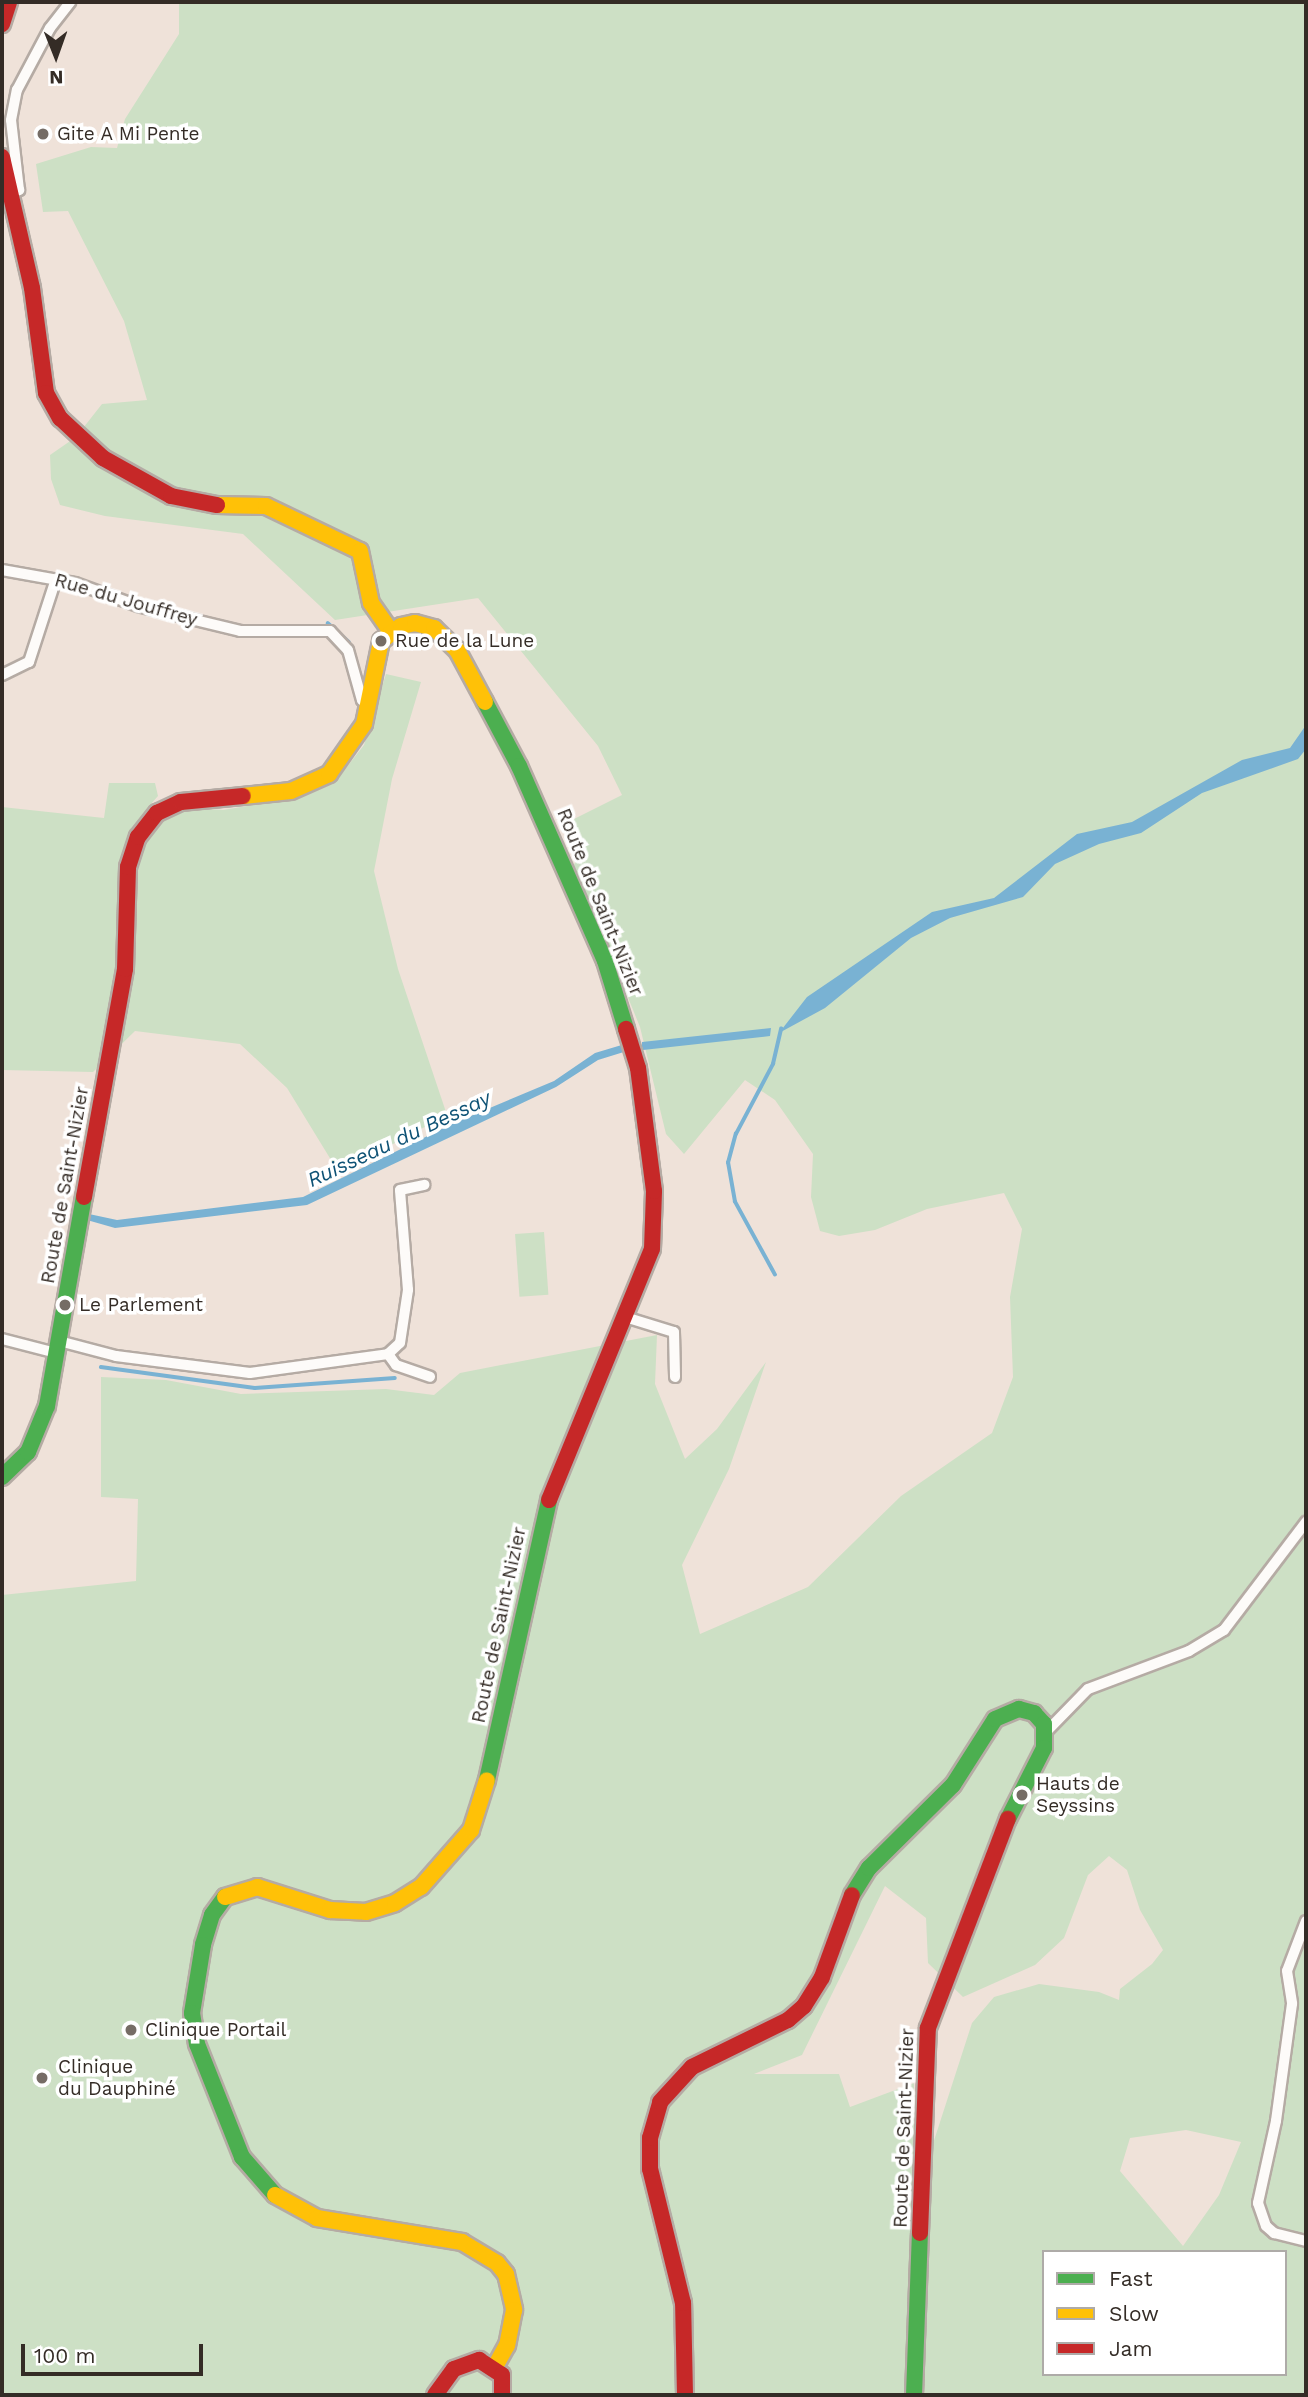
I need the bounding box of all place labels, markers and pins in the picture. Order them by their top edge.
place label: Gite A Mi Pente [57,123,201,145]
marker: Gite A Mi Pente [35,126,51,142]
place label: Rue de la Lune [395,630,535,652]
marker: Rue de la Lune [373,633,389,649]
place label: Le Parlement [79,1294,203,1316]
marker: Le Parlement [57,1297,73,1313]
place label: Hauts de Seyssins [1036,1773,1120,1817]
marker: Hauts de Seyssins [1014,1787,1030,1803]
place label: Clinique Portail [145,2019,286,2041]
marker: Clinique Portail [123,2022,139,2038]
place label: Clinique du Dauphiné [58,2056,176,2100]
marker: Clinique du Dauphiné [32,2068,52,2088]

